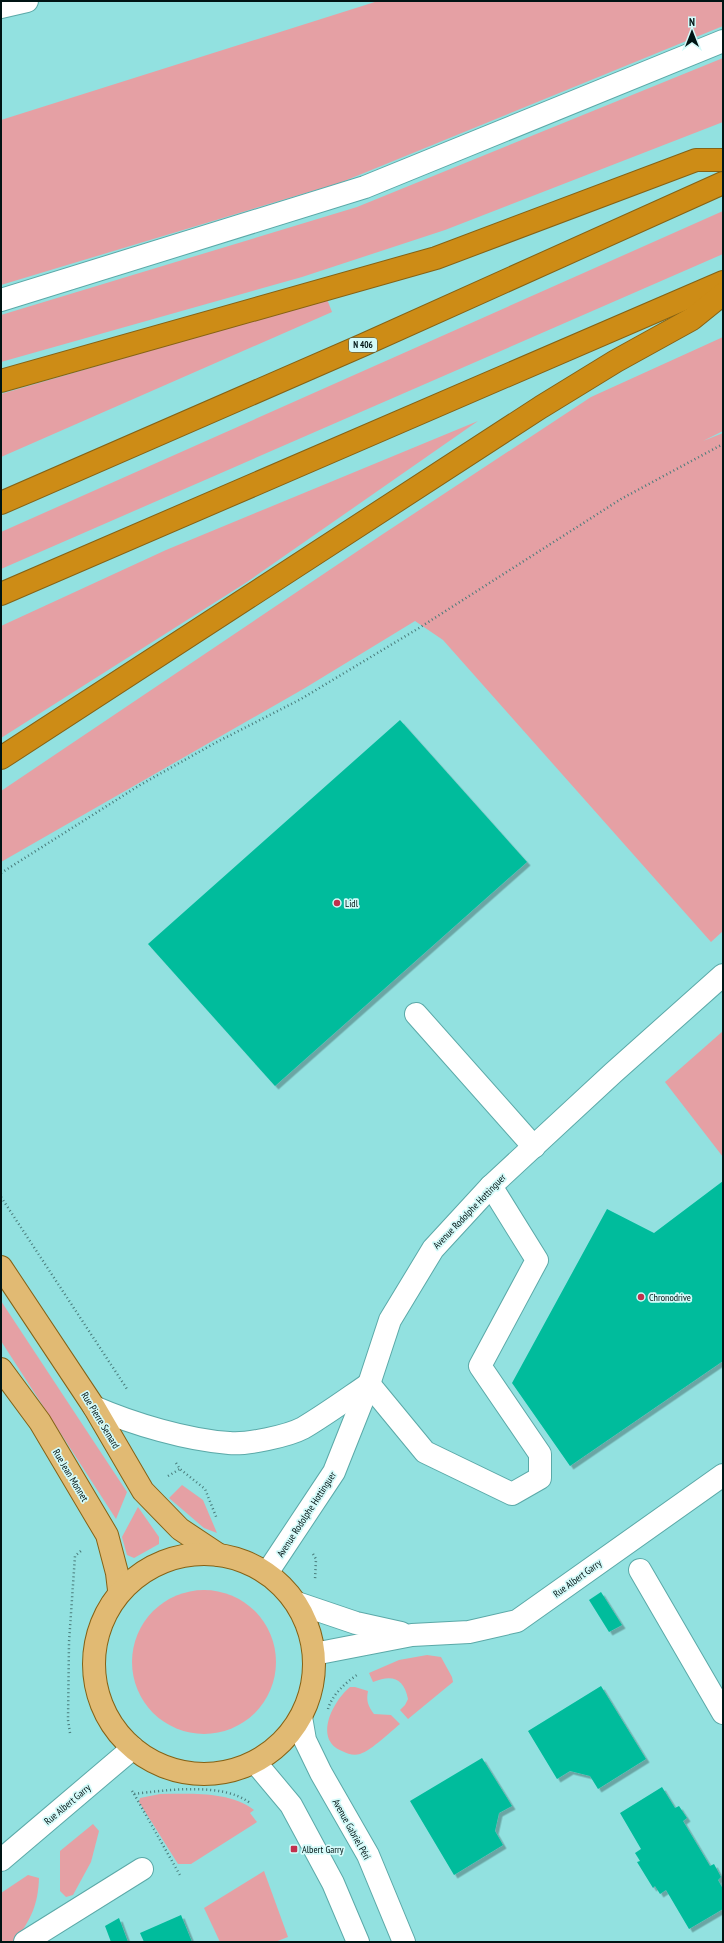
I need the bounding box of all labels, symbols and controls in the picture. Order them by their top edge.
north arrow [672,12,712,52]
text: N [689,15,695,29]
road number: N 406 [349,338,377,352]
place label: Lidl [345,897,359,910]
marker: Lidl [332,898,342,908]
street label: Avenue Rodolphe Hottinguer [430,1171,509,1252]
place label: Chronodrive [649,1291,691,1304]
marker: Chronodrive [636,1292,646,1302]
street label: Rue Pierre Semard [79,1390,123,1451]
street label: Rue Jean Monnet [50,1447,91,1504]
street label: Avenue Rodolphe Hottinguer [274,1469,339,1559]
street label: Rue Albert Garry [551,1556,604,1600]
street label: Rue Albert Garry [41,1781,93,1828]
street label: Avenue Gabriel Péri [330,1797,374,1862]
place label: Albert Garry [302,1843,344,1856]
marker: Albert Garry [289,1844,299,1854]

